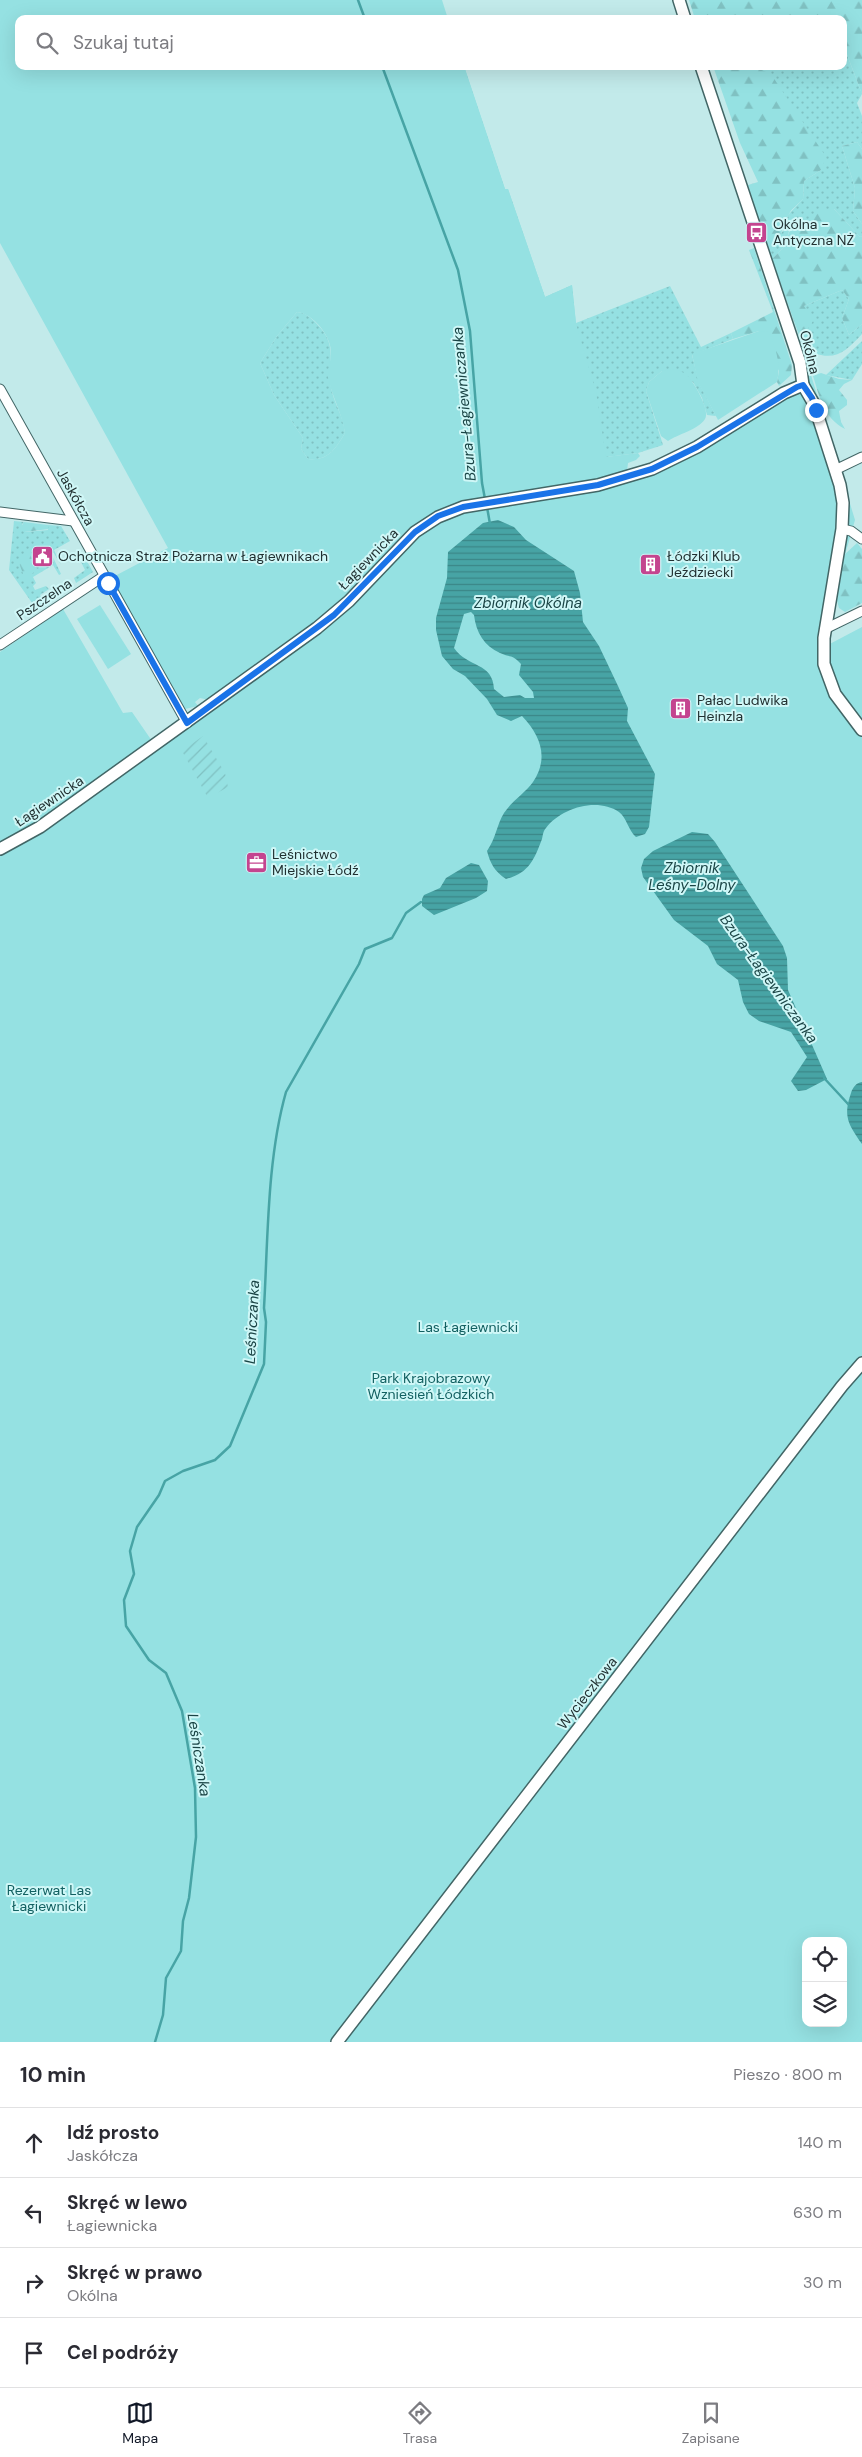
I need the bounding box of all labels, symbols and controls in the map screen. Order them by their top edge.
search box [15,15,847,70]
icon: search [33,29,61,57]
text: Szukaj tutaj [73,30,174,55]
place label: Okólna - Antyczna NŻ [773,215,854,249]
bus stop icon: Okólna - Antyczna NŻ [745,220,769,244]
water label: Bzura-Łagiewniczanka [447,326,481,482]
street label: Okólna [796,328,824,376]
route end [805,399,828,422]
street label: Jaskółcza [53,465,99,529]
street label: Łagiewnicka [334,524,402,594]
public building icon: Ochotnicza Straż Pożarna w Łagiewnikach [30,544,54,568]
place label: Ochotnicza Straż Pożarna w Łagiewnikach [58,547,328,565]
place label: Łódzki Klub Jeździecki [667,547,740,581]
building icon: Łódzki Klub Jeździecki [639,552,663,576]
route start [97,572,120,595]
street label: Pszczelna [13,574,75,624]
water label: Zbiornik Okólna [474,593,582,613]
place label: Pałac Ludwika Heinzla [697,691,788,725]
building icon: Pałac Ludwika Heinzla [669,696,693,720]
street label: Łagiewnicka [11,771,87,831]
place label: Leśnictwo Miejskie Łódź [272,845,359,879]
office icon: Leśnictwo Miejskie Łódź [244,850,268,874]
water label: Zbiornik Leśny-Dolny [648,858,736,895]
water label: Bzura-Łagiewniczanka [715,910,823,1048]
water label: Leśniczanka [240,1280,264,1364]
park label: Las Łagiewnicki [418,1318,518,1336]
park label: Park Krajobrazowy Wzniesień Łódzkich [368,1369,494,1403]
street label: Wycieczkowa [553,1653,621,1733]
water label: Leśniczanka [183,1712,215,1798]
park label: Rezerwat Las Łagiewnicki [7,1881,91,1915]
map controls [802,1937,847,2027]
button: locate [802,1937,847,1982]
button: layers [802,1982,847,2027]
text: 10 min [20,2061,86,2089]
text: Pieszo · 800 m [733,2064,842,2085]
text: Idź prosto [67,2120,159,2145]
icon: ahead [20,2129,48,2157]
text: 140 m [798,2132,842,2153]
text: Jaskółcza [67,2145,138,2166]
text: Skręć w lewo [67,2190,188,2215]
icon: left [20,2199,48,2227]
text: 630 m [793,2202,842,2223]
text: Łagiewnicka [67,2215,157,2236]
text: Skręć w prawo [67,2260,203,2285]
icon: right [20,2269,48,2297]
text: 30 m [803,2272,842,2293]
text: Okólna [67,2285,118,2306]
icon: arrive [20,2339,48,2367]
text: Cel podróży [67,2340,178,2365]
tab: Mapa [122,2399,158,2447]
tab: Trasa [403,2399,437,2447]
tab: Zapisane [682,2399,740,2447]

